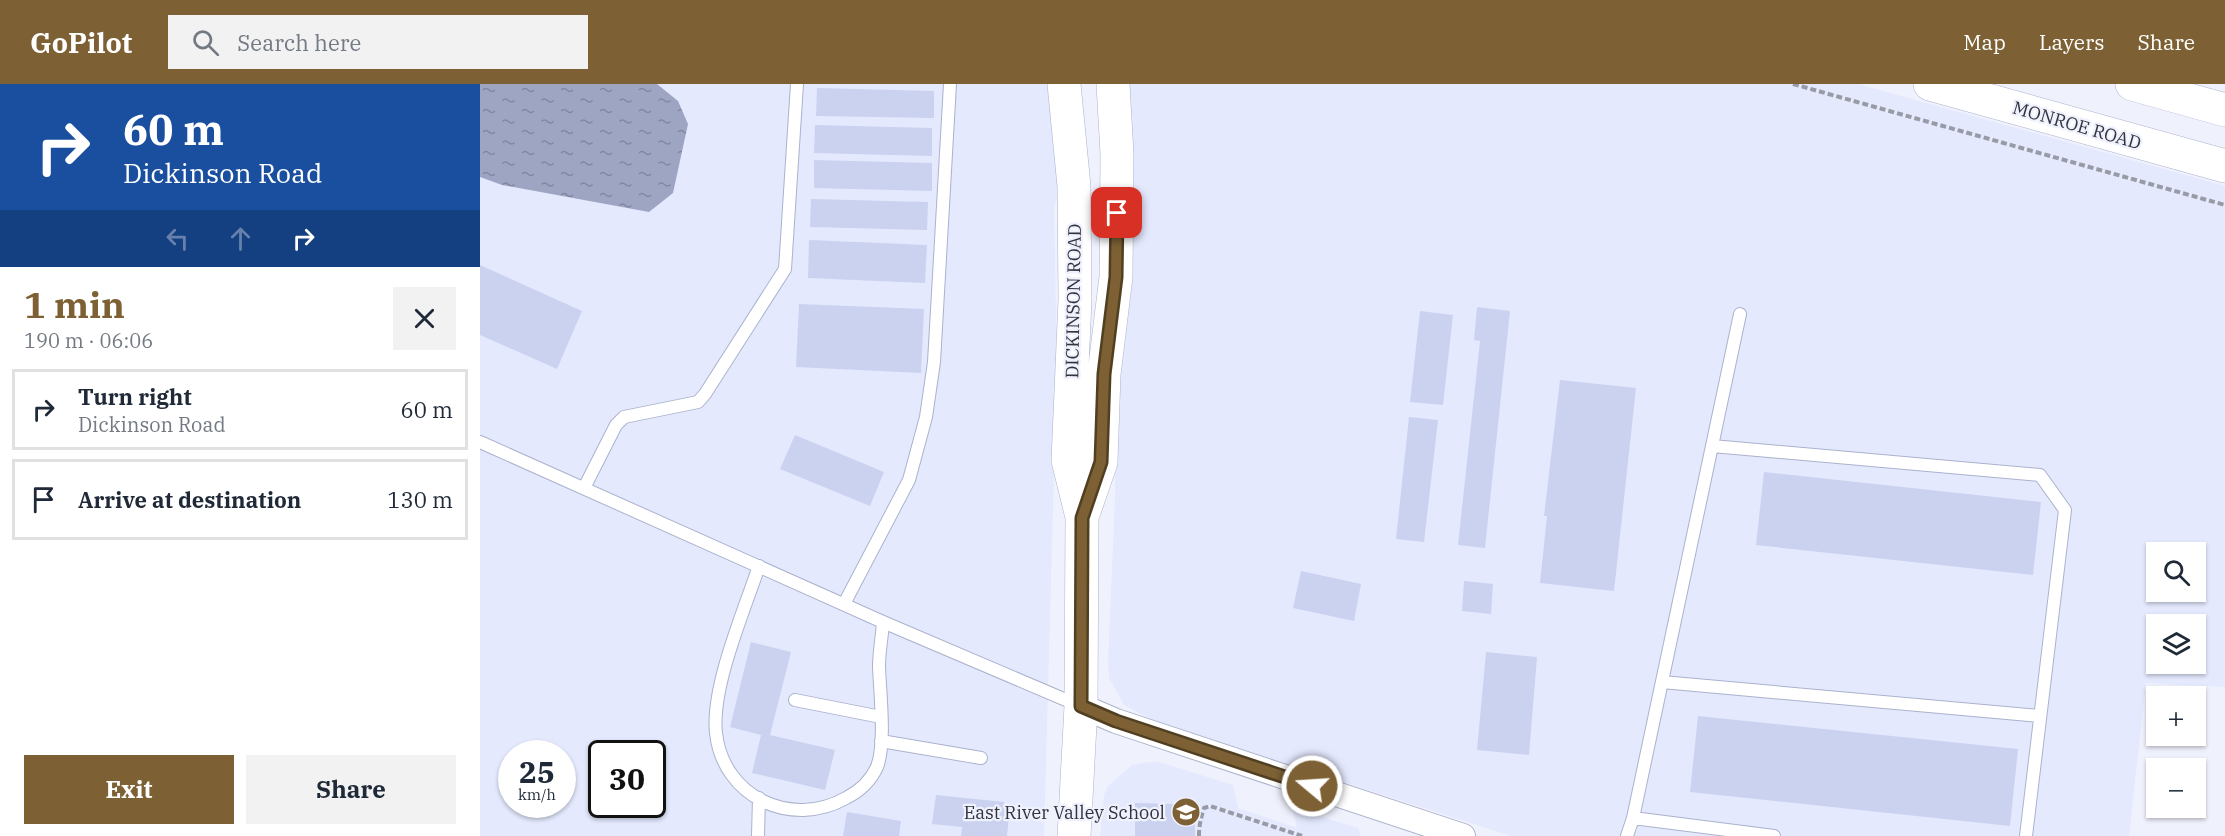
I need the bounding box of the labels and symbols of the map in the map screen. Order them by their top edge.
street label: MONROE ROAD [2010,96,2144,154]
pin [1091,187,1142,238]
street label: DICKINSON ROAD [1060,223,1086,379]
speed limit sign: 30 [588,740,666,818]
position arrow [1280,754,1344,818]
school or university icon: East River Valley School [1170,796,1202,828]
place label: East River Valley School [964,801,1165,824]

